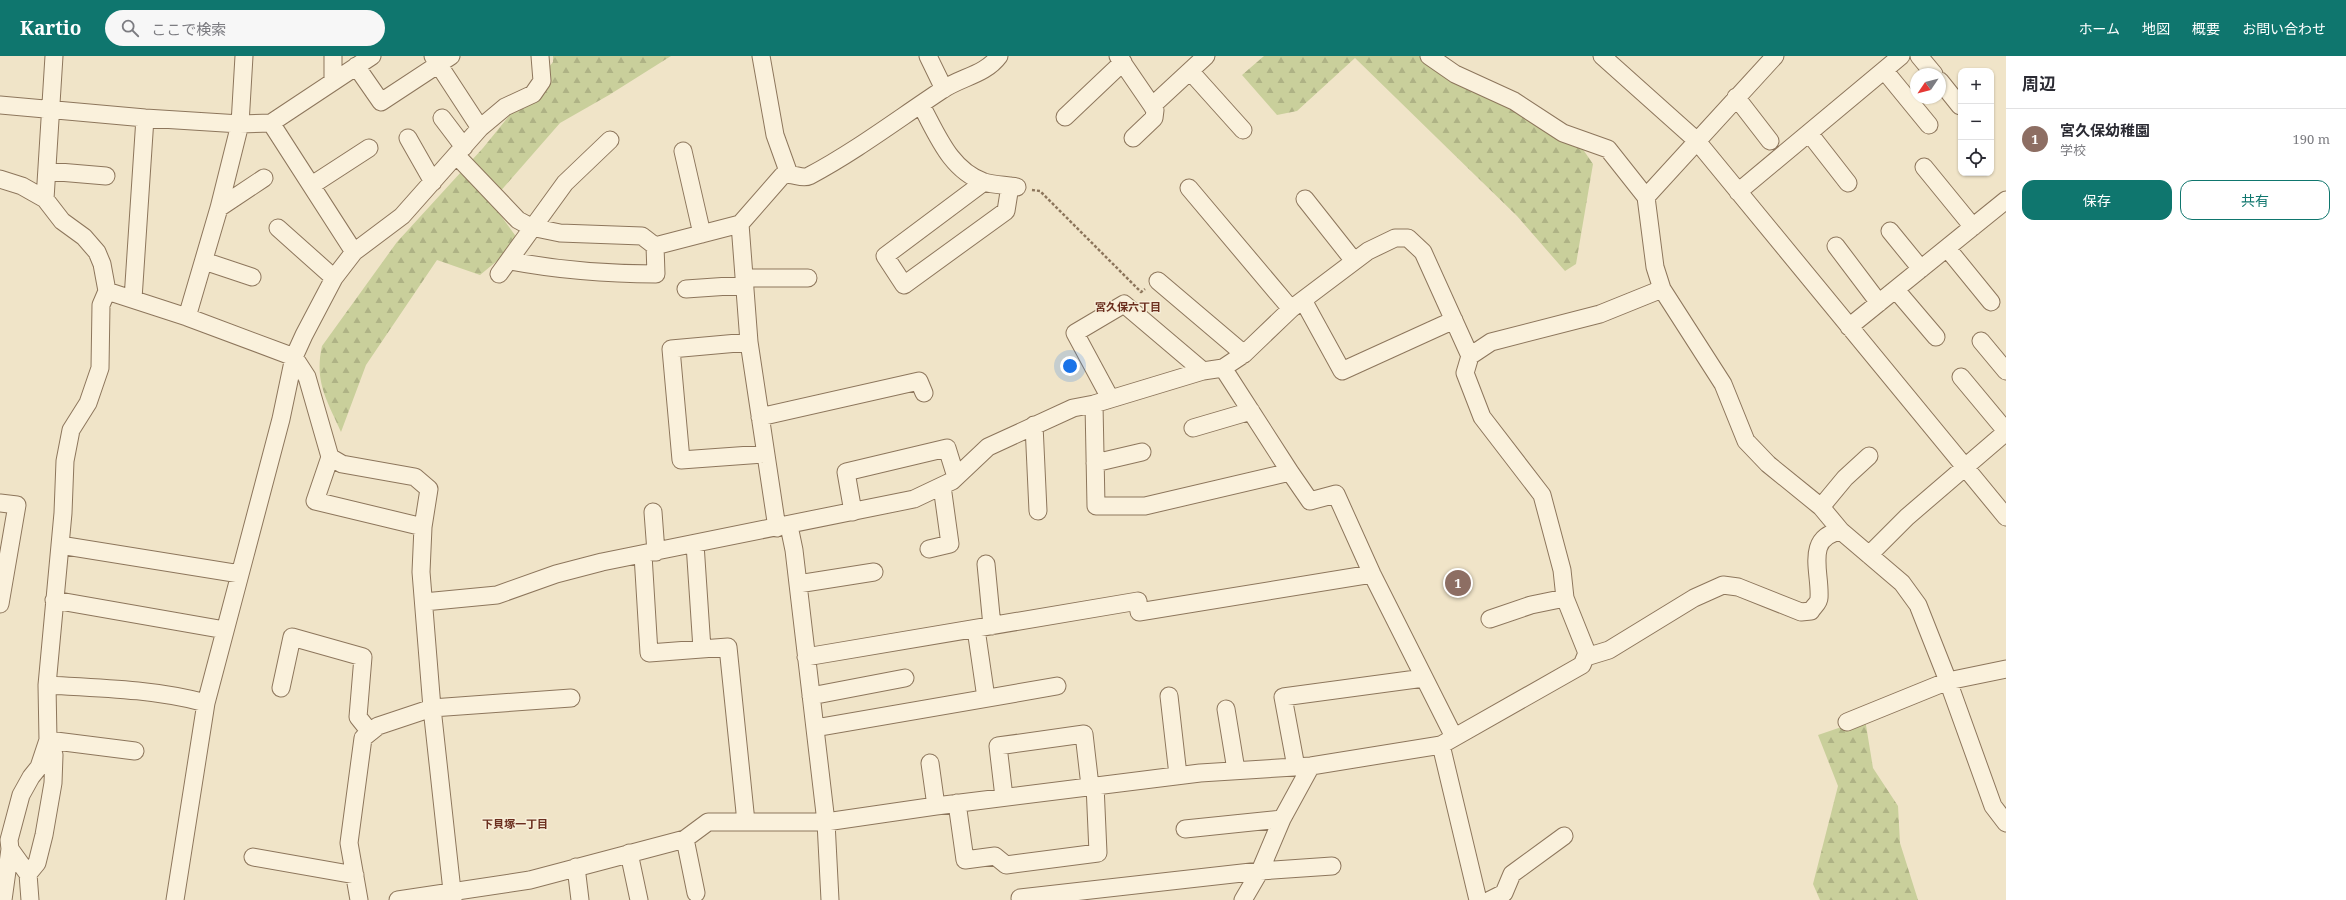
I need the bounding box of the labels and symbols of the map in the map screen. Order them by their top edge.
north arrow [1910,68,1946,104]
district label: 宮久保六丁目 [1095,299,1161,314]
your location [1060,356,1080,376]
pin: 1 [1445,568,1471,598]
district label: 下貝塚一丁目 [482,816,548,831]

